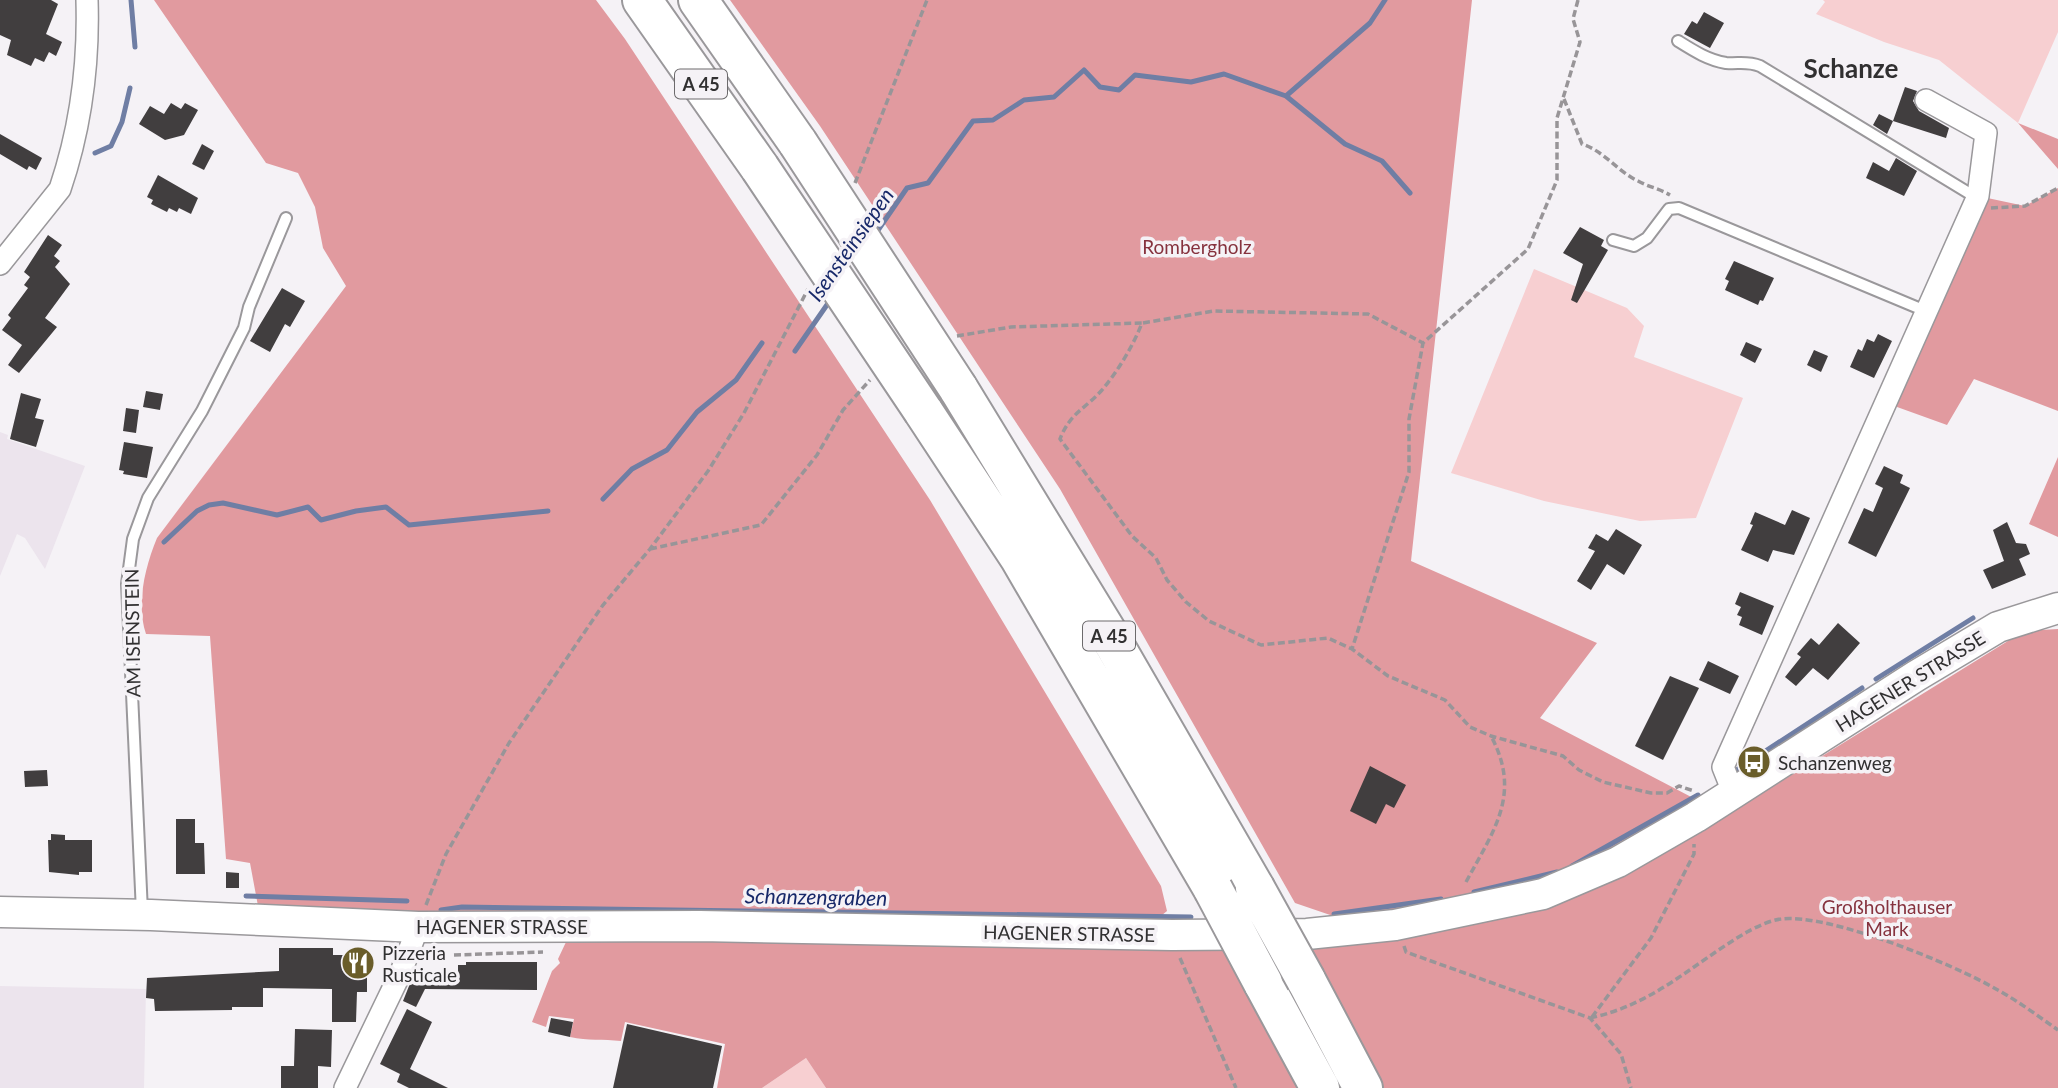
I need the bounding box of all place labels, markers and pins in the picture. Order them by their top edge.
bus stop icon: Schanzenweg [1735,743,1773,781]
place label: Schanzenweg [1778,751,1892,774]
place label: Pizzeria Rusticale [382,941,457,986]
restaurant icon: Pizzeria Rusticale [339,944,377,982]

